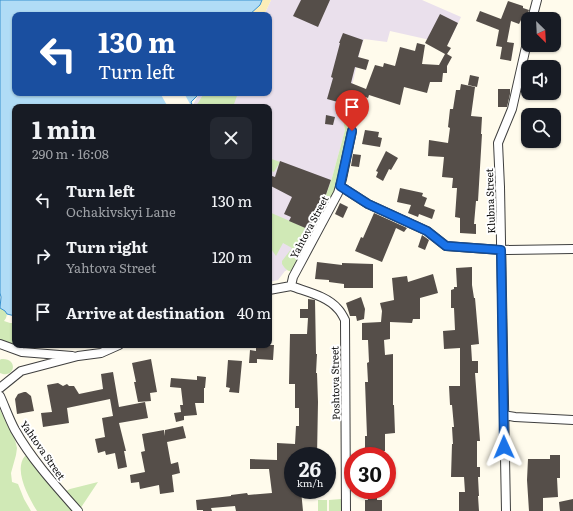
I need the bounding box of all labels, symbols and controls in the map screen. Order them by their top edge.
north arrow [521,12,561,52]
map controls [521,12,561,148]
text: 130 m [98,20,176,62]
icon: left [32,28,84,80]
text: Turn left [98,58,175,85]
button: sound [521,60,561,100]
pin [335,90,369,131]
icon: arrive [341,96,363,118]
button: search [521,108,561,148]
text: 1 min [32,111,96,146]
button: close [210,117,252,159]
text: 290 m · 16:08 [32,144,109,163]
street label: Klubna Street [481,168,498,234]
text: Turn left [66,179,135,202]
icon: left [32,189,54,211]
text: 130 m [212,189,252,212]
street label: Yahtova Street [286,193,331,261]
text: Ochakivskyi Lane [66,202,176,221]
text: Turn right [66,235,148,258]
icon: right [32,245,54,267]
text: 120 m [212,245,252,268]
text: Yahtova Street [66,258,156,277]
icon: arrive [32,301,54,323]
text: Arrive at destination [66,301,225,324]
text: 40 m [237,301,271,324]
street label: Poshtova Street [326,346,343,420]
street label: Yahtova Street [17,417,69,482]
position arrow [483,426,525,468]
speed limit sign: 30 [344,447,396,499]
text: 26 [299,453,321,483]
text: km/h [297,475,323,490]

